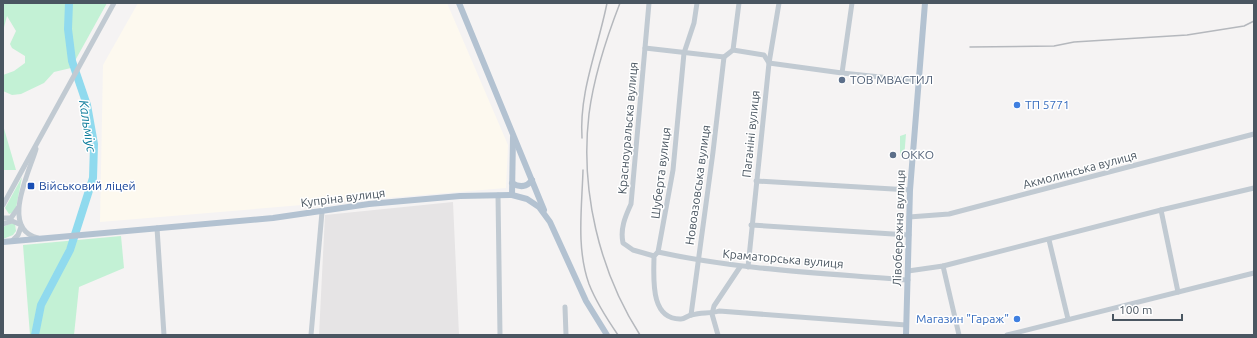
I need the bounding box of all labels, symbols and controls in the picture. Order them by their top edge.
street label: Красноуральска вулиця [615,61,640,195]
place label: ТОВ МВАСТИЛ [850,73,933,86]
marker: ТОВ МВАСТИЛ [837,75,847,85]
street label: Паганіні вулиця [739,90,762,178]
place label: ТП 5771 [1025,98,1070,111]
water label: Кальміус [77,99,99,154]
marker: ТП 5771 [1012,100,1022,110]
street label: Новоазовська вулиця [683,124,712,246]
street label: Шуберта вулиця [648,126,673,219]
place label: ОККО [901,148,934,161]
street label: Акмолинська вулиця [1021,148,1138,191]
marker: ОККО [888,150,898,160]
street label: Лівобережна вулиця [890,169,907,287]
place label: Військовий ліцей [39,179,136,192]
marker: Військовий ліцей [26,181,36,191]
street label: Купріна вулиця [300,186,386,209]
street label: Краматорська вулиця [722,247,844,270]
scale bar [1113,296,1182,322]
text: 100 m [1119,303,1152,316]
place label: Магазин "Гараж" [916,312,1009,325]
marker: Магазин "Гараж" [1012,314,1022,324]

